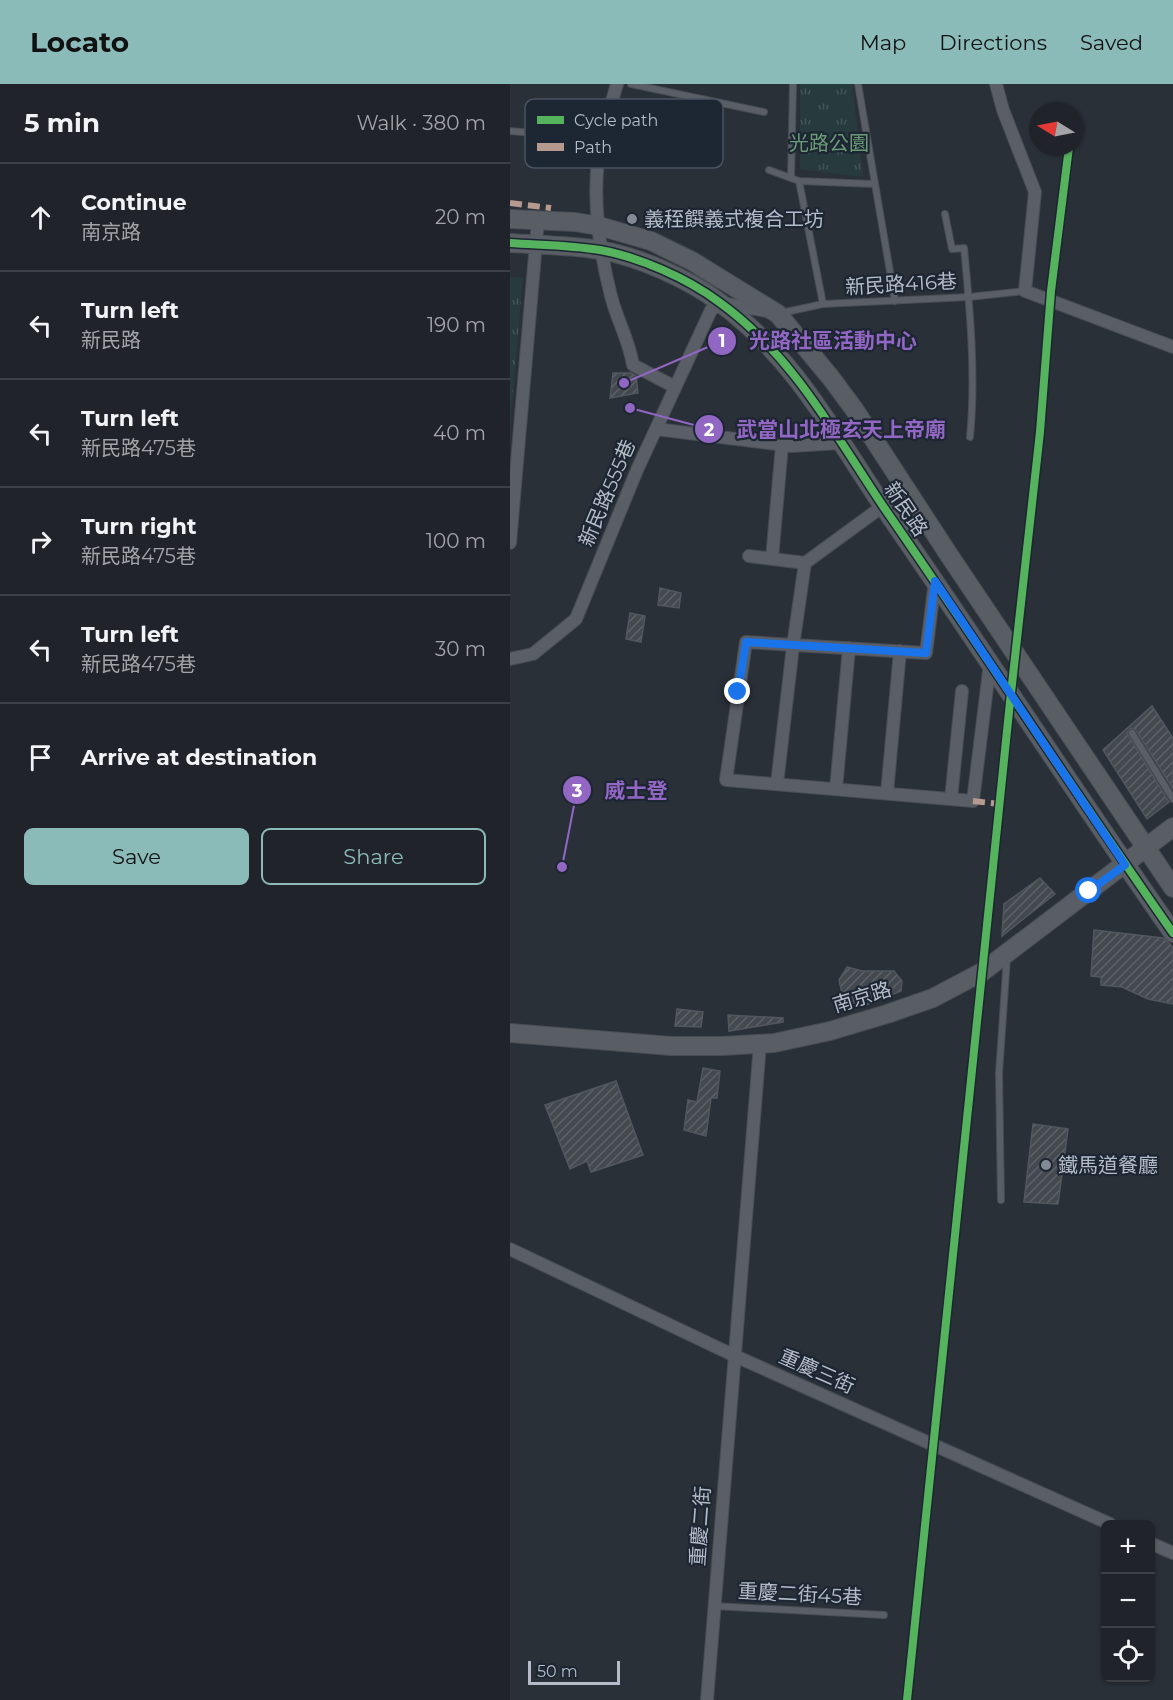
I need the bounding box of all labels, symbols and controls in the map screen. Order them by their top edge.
text: Locato [30,25,129,59]
text: Map [860,30,906,55]
text: Directions [939,30,1047,55]
text: Saved [1080,30,1143,55]
legend [525,99,723,168]
north arrow [1029,102,1083,156]
text: 5 min [24,107,100,139]
text: Walk · 380 m [356,111,486,135]
text: Cycle path [574,111,658,130]
park label: 光路公園 [789,131,869,155]
text: Path [574,138,612,157]
text: Continue [81,189,187,216]
icon: ahead [24,201,57,234]
text: 20 m [435,205,486,229]
place label: 義秷饌義式複合工坊 [644,207,824,231]
marker: 義秷饌義式複合工坊 [625,212,639,226]
text: 南京路 [81,220,141,244]
street label: 新民路416巷 [844,269,958,299]
text: Turn left [81,297,179,324]
icon: left [24,309,57,342]
text: 190 m [427,313,486,337]
callout: 光路社區活動中心 [707,321,929,360]
text: 新民路 [81,328,141,352]
text: 光路社區活動中心 [749,328,917,353]
text: 1 [718,330,726,352]
text: Turn left [81,405,179,432]
callout: 武當山北極玄天上帝廟 [694,410,958,449]
icon: left [24,417,57,450]
text: 武當山北極玄天上帝廟 [736,417,946,442]
text: 2 [704,419,715,441]
text: 40 m [433,421,486,445]
text: 新民路475巷 [81,436,196,460]
street label: 新民路555巷 [574,436,640,550]
street label: 新民路 [879,477,933,541]
text: Turn right [81,513,196,540]
icon: right [24,525,57,558]
text: 100 m [426,529,486,553]
text: 新民路475巷 [81,544,196,568]
text: Turn left [81,621,179,648]
icon: left [24,633,57,666]
text: 30 m [435,637,486,661]
text: 新民路475巷 [81,652,196,676]
route end [724,678,750,704]
icon: arrive [24,741,57,774]
text: Arrive at destination [81,744,317,771]
callout: 威士登 [562,771,679,810]
text: 威士登 [605,778,668,803]
text: 3 [571,780,583,802]
button: Save [24,828,249,885]
button: Share [261,828,486,885]
route start [1075,877,1101,903]
street label: 南京路 [830,977,894,1017]
place label: 鐵馬道餐廳 [1058,1153,1158,1177]
marker: 鐵馬道餐廳 [1039,1158,1053,1172]
street label: 重慶三街 [776,1344,858,1398]
street label: 重慶二街 [685,1485,715,1567]
map controls [1101,1520,1155,1682]
button: + [1101,1520,1155,1574]
button: − [1101,1574,1155,1628]
street label: 重慶二街45巷 [737,1579,863,1609]
button: locate [1101,1628,1155,1682]
scale bar [528,1658,620,1686]
text: 50 m [537,1662,578,1681]

